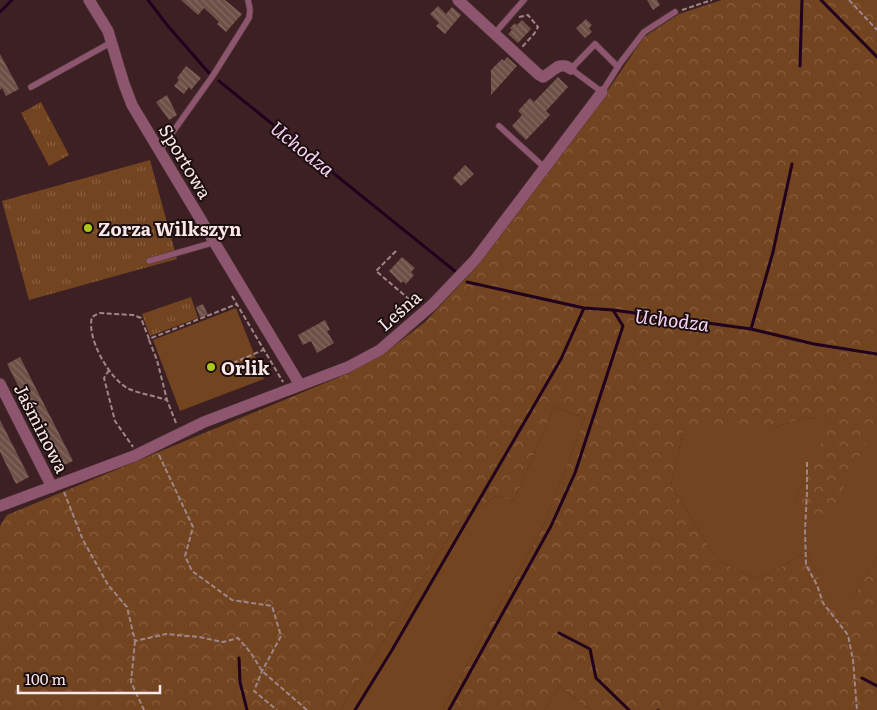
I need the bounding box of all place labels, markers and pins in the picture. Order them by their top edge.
place label: Zorza Wilkszyn [98,215,242,242]
marker: Zorza Wilkszyn [82,222,94,234]
place label: Orlik [221,354,271,381]
marker: Orlik [205,361,217,373]

